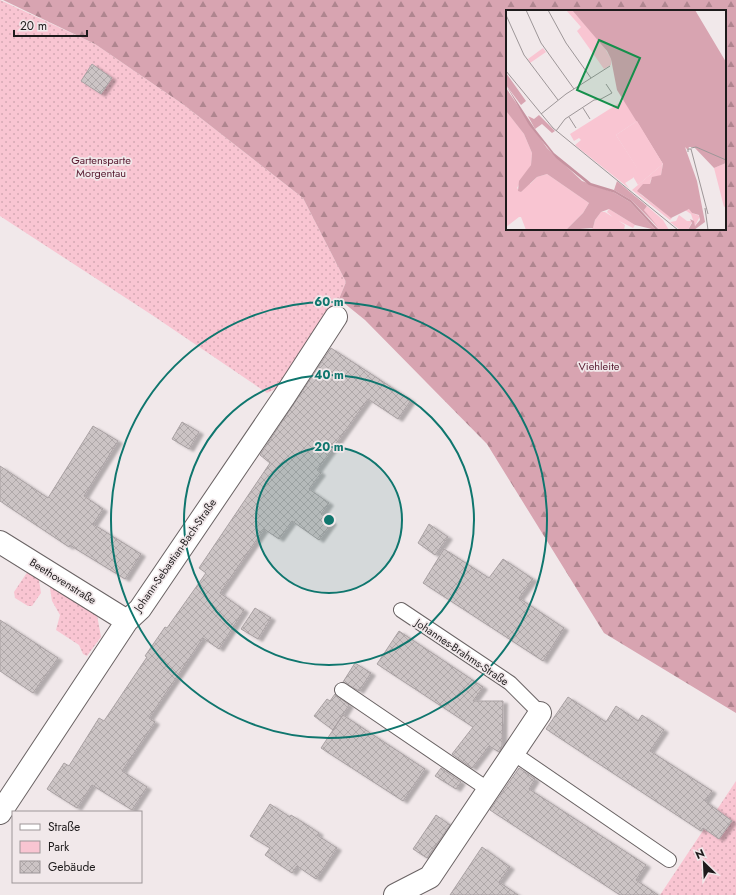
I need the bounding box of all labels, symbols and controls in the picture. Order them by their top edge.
inset map [506,10,726,230]
scale bar [14,12,87,38]
text: 20 m [20,17,47,35]
park label: Gartensparte Morgentau [71,152,131,181]
text: 60 m [314,293,344,311]
park label: Viehleite [579,358,620,374]
text: 40 m [314,366,344,384]
text: 20 m [314,438,344,456]
street label: Johann-Sebastian-Bach-Straße [129,495,220,616]
centre of rings [322,513,336,527]
street label: Beethovenstraße [27,554,100,608]
street label: Johannes-Brahms-Straße [410,614,512,689]
legend [12,811,142,883]
text: Straße [48,818,80,836]
text: Park [48,838,70,856]
north arrow [684,843,724,883]
text: N [693,845,707,863]
text: Gebäude [48,858,95,876]

